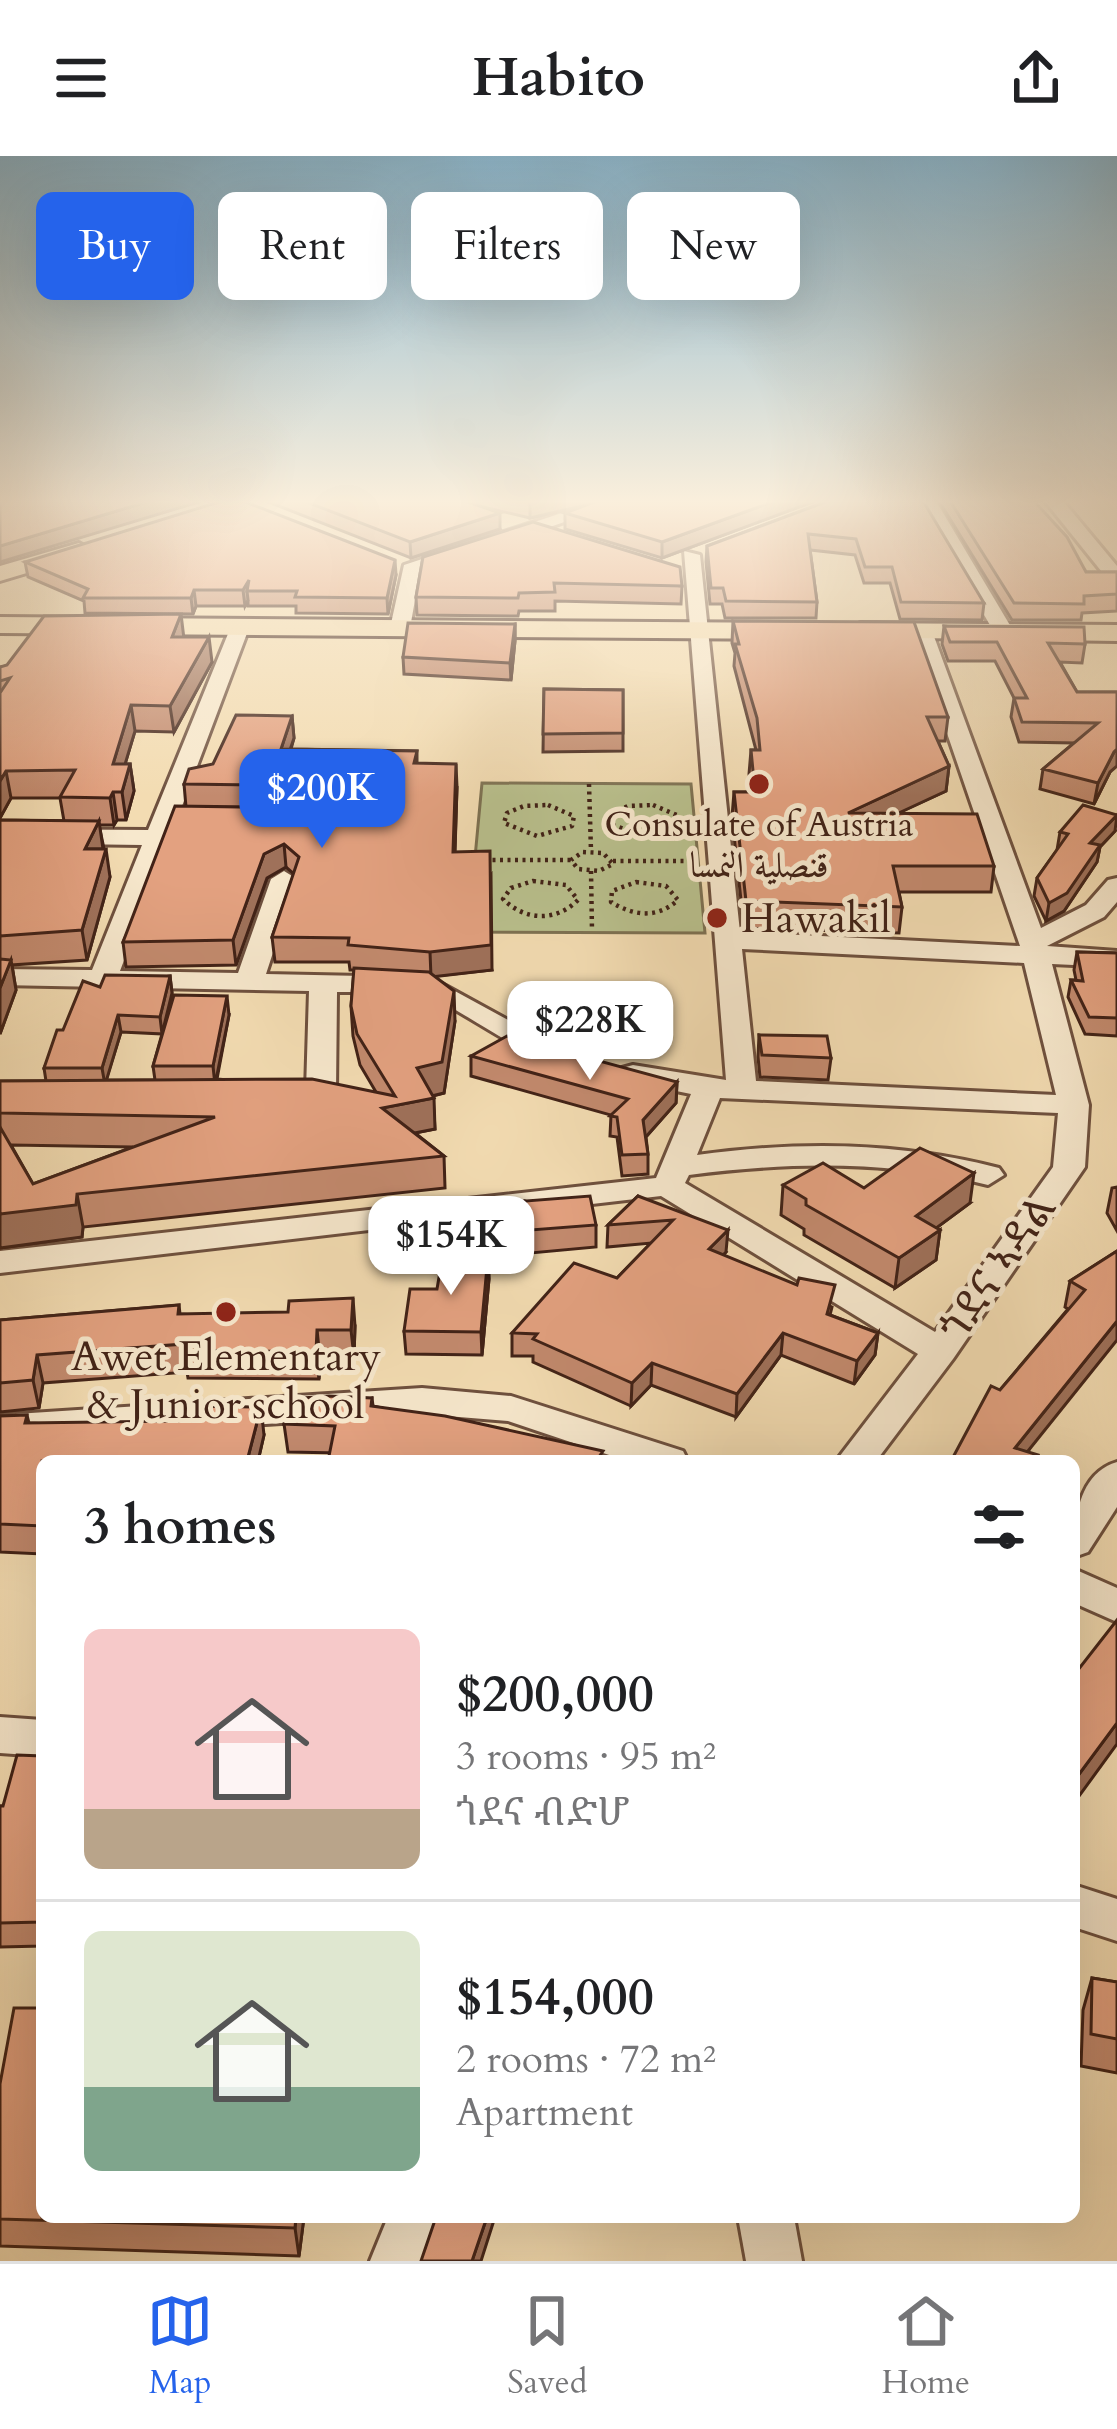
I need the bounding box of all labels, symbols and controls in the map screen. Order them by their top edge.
text: Habito [472,42,645,115]
icon: menu [48,45,114,111]
icon: share [1003,45,1069,111]
chip: Buy [36,192,194,300]
chip: Rent [218,192,387,300]
chip: Filters [411,192,603,300]
chip: New [627,192,800,300]
pin: $200K [238,749,406,851]
text: $200K [266,761,378,814]
marker: Consulate of Austria قنصلية النمسا [746,771,772,797]
place label: Consulate of Austria قنصلية النمسا [604,800,914,890]
place label: Hawakil [741,890,891,947]
marker: Hawakil [704,905,730,931]
pin: $228K [506,981,674,1083]
text: $228K [534,993,646,1046]
street label: ጎደና ኣዳል [927,1183,1069,1353]
pin: $154K [367,1196,535,1298]
text: $154K [395,1208,507,1261]
marker: Awet Elementary & Junior school [213,1299,239,1325]
place label: Awet Elementary & Junior school [71,1328,381,1433]
text: 3 homes [84,1492,276,1562]
icon: filters [966,1494,1032,1560]
text: $200,000 [456,1660,654,1730]
icon: home [180,1677,324,1821]
text: 3 rooms · 95 m² [456,1730,716,1783]
text: ጎደና ብድሆ [456,1786,629,1839]
text: $154,000 [456,1963,654,2033]
icon: home [180,1979,324,2123]
text: 2 rooms · 72 m² [456,2033,716,2086]
text: Apartment [456,2086,633,2139]
tab: Map [147,2288,213,2405]
tab: Saved [507,2288,587,2405]
tab: Home [882,2288,970,2405]

